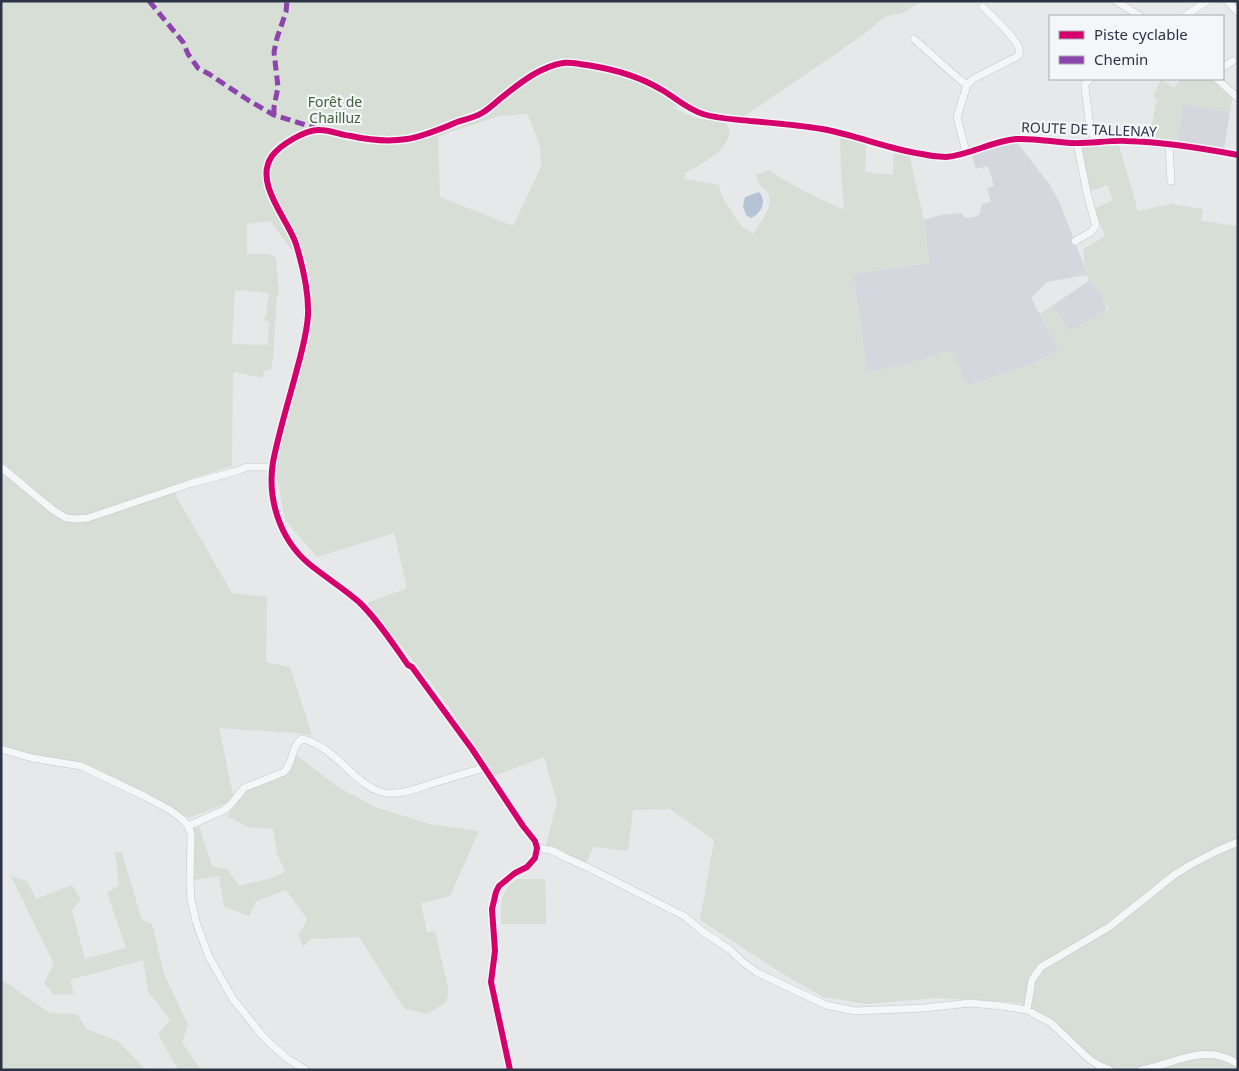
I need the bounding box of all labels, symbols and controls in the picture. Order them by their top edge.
legend [1049,15,1224,80]
text: Piste cyclable [1094,24,1188,44]
text: Chemin [1094,49,1148,69]
park label: Forêt de Chailluz [308,92,362,127]
street label: ROUTE DE TALLENAY [1021,117,1157,141]

